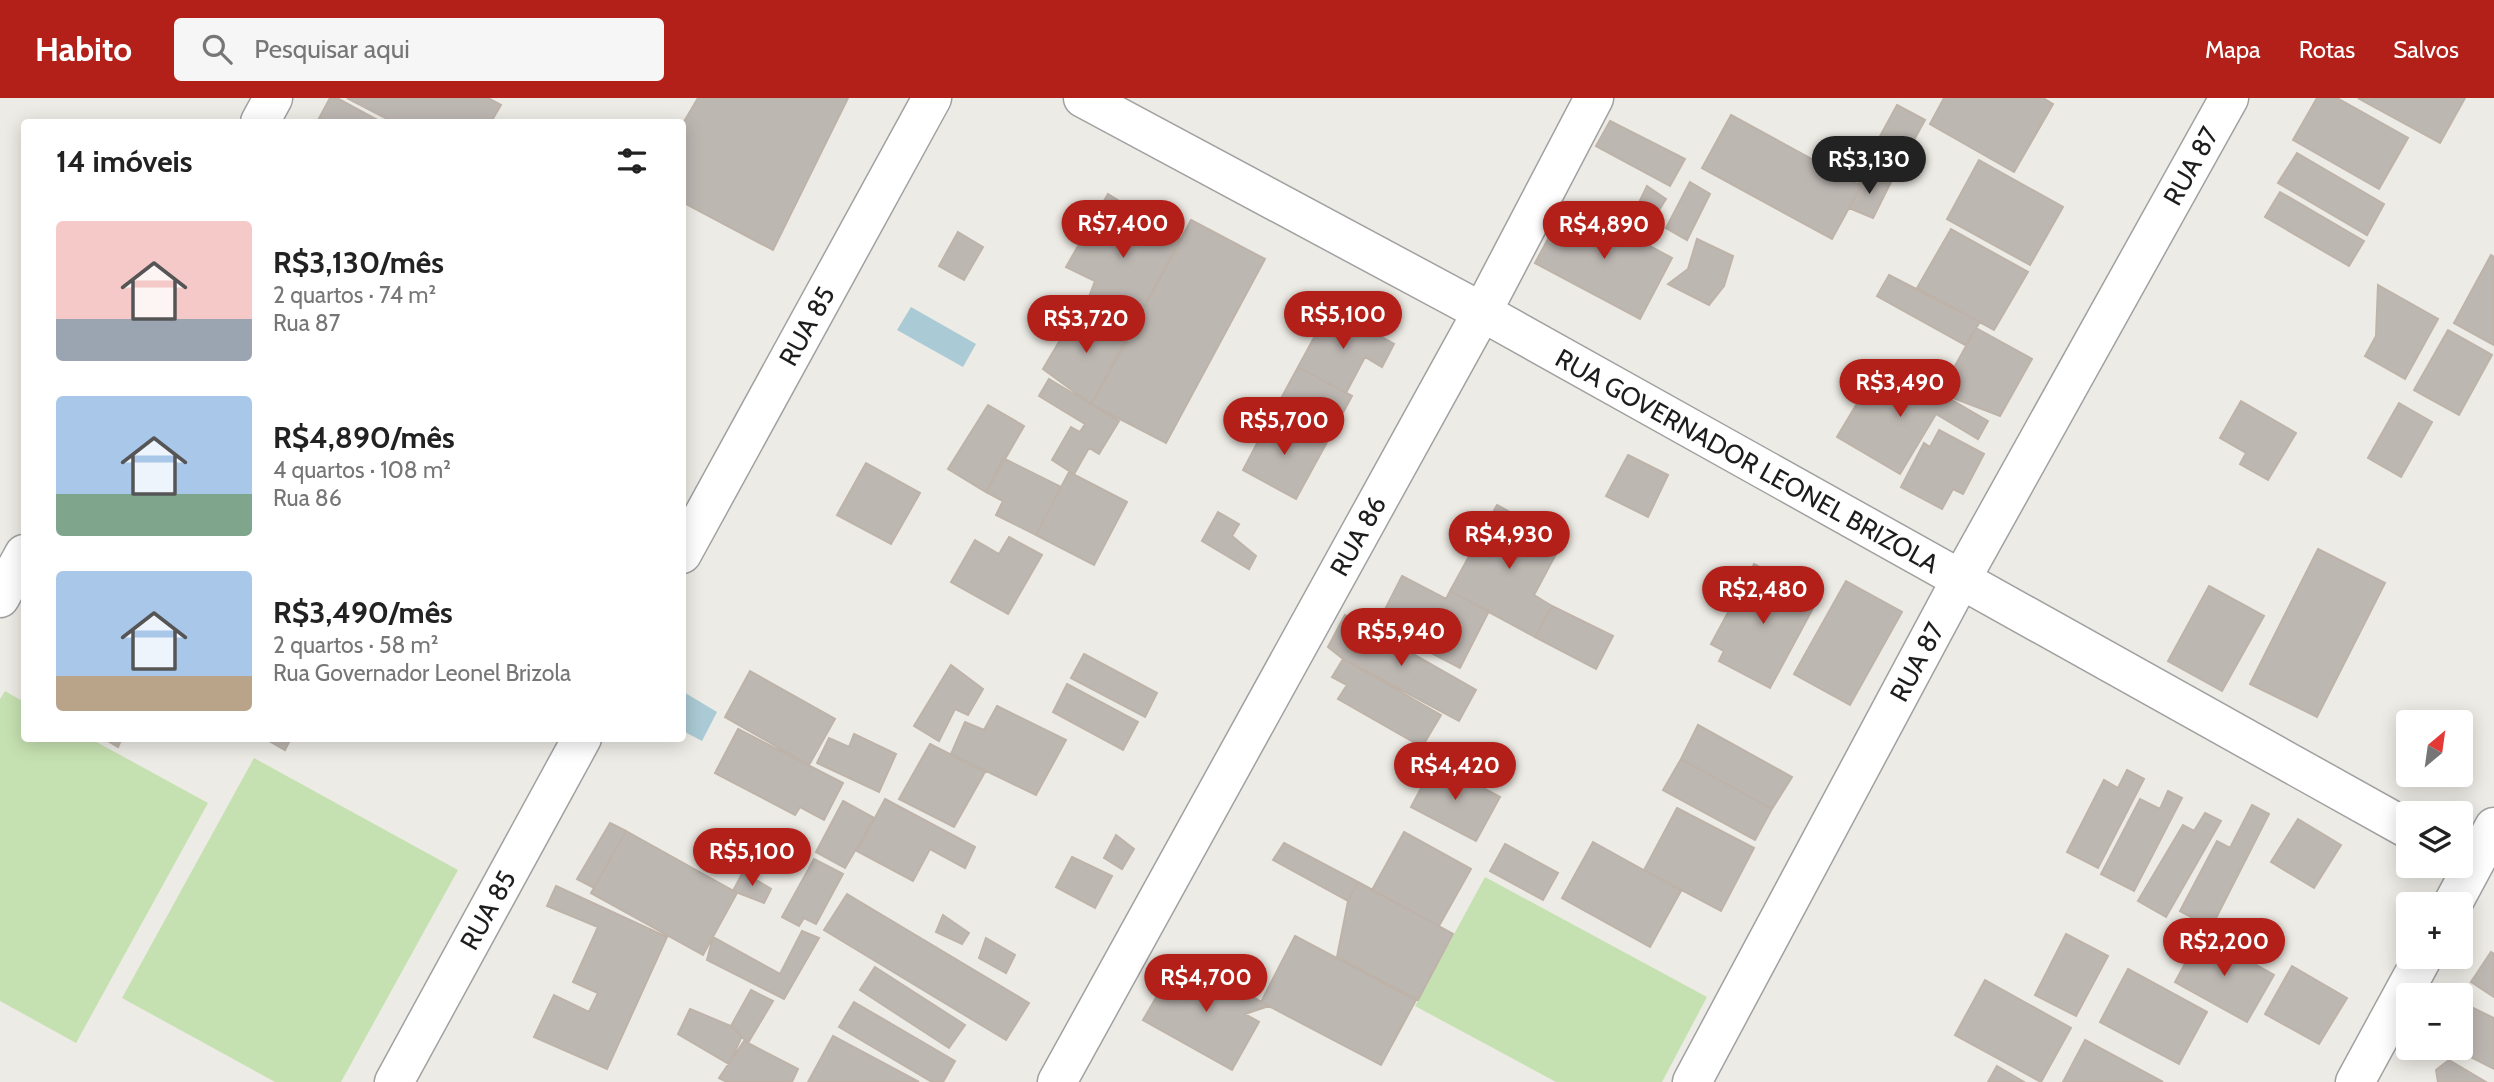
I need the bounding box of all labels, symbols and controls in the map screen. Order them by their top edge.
search box [174,18,664,81]
text: Habito [35,29,132,69]
icon: search [198,30,236,68]
text: Pesquisar aqui [254,33,410,65]
text: Mapa [2205,35,2261,64]
text: Rotas [2299,35,2355,64]
text: Salvos [2393,35,2459,64]
street label: RUA 87 [2156,121,2226,211]
pin: R$3,130 [1804,136,1934,196]
icon: filters [613,142,651,180]
text: 14 imóveis [56,143,193,180]
text: R$3,130 [1828,145,1910,173]
pin: R$7,400 [1058,200,1188,260]
pin: R$4,890 [1539,202,1669,261]
text: R$7,400 [1078,209,1168,237]
text: R$4,890 [1559,210,1649,238]
text: R$3,130/mês [273,244,444,281]
icon: home [112,249,196,333]
text: 2 quartos · 74 m² [273,281,436,309]
street label: RUA 85 [772,281,842,371]
pin: R$5,100 [1278,292,1408,351]
pin: R$3,720 [1021,296,1151,355]
text: R$5,100 [1300,300,1386,328]
text: R$3,720 [1043,304,1129,332]
text: Rua 87 [273,309,340,337]
street label: RUA GOVERNADOR LEONEL BRIZOLA [1550,342,1944,580]
pin: R$3,490 [1835,360,1965,419]
text: R$3,490 [1856,368,1944,396]
pin: R$5,700 [1219,398,1349,457]
text: R$5,700 [1239,406,1329,434]
text: R$4,890/mês [273,419,455,456]
icon: home [112,424,196,508]
text: 4 quartos · 108 m² [273,456,451,484]
text: Rua 86 [273,484,342,512]
street label: RUA 86 [1323,490,1393,582]
pin: R$4,930 [1444,512,1574,571]
text: R$4,930 [1465,520,1553,548]
pin: R$2,480 [1698,566,1828,626]
text: R$2,480 [1718,575,1808,603]
text: R$3,490/mês [273,594,453,631]
icon: home [112,599,196,683]
pin: R$5,940 [1336,608,1466,668]
text: R$5,940 [1357,617,1445,645]
street label: RUA 87 [1883,617,1951,707]
text: 2 quartos · 58 m² [273,631,438,659]
text: Rua Governador Leonel Brizola [273,659,571,687]
north arrow [2396,710,2473,788]
map controls [2396,710,2473,1060]
pin: R$4,420 [1390,742,1520,802]
text: R$4,420 [1410,751,1500,779]
button: layers [2396,801,2473,878]
pin: R$5,100 [687,828,817,888]
text: R$5,100 [709,837,795,865]
street label: RUA 85 [453,865,523,955]
button: + [2396,892,2473,969]
pin: R$2,200 [2159,918,2289,978]
text: R$2,200 [2179,927,2269,955]
pin: R$4,700 [1141,954,1271,1014]
text: R$4,700 [1160,963,1252,991]
button: − [2396,983,2473,1060]

